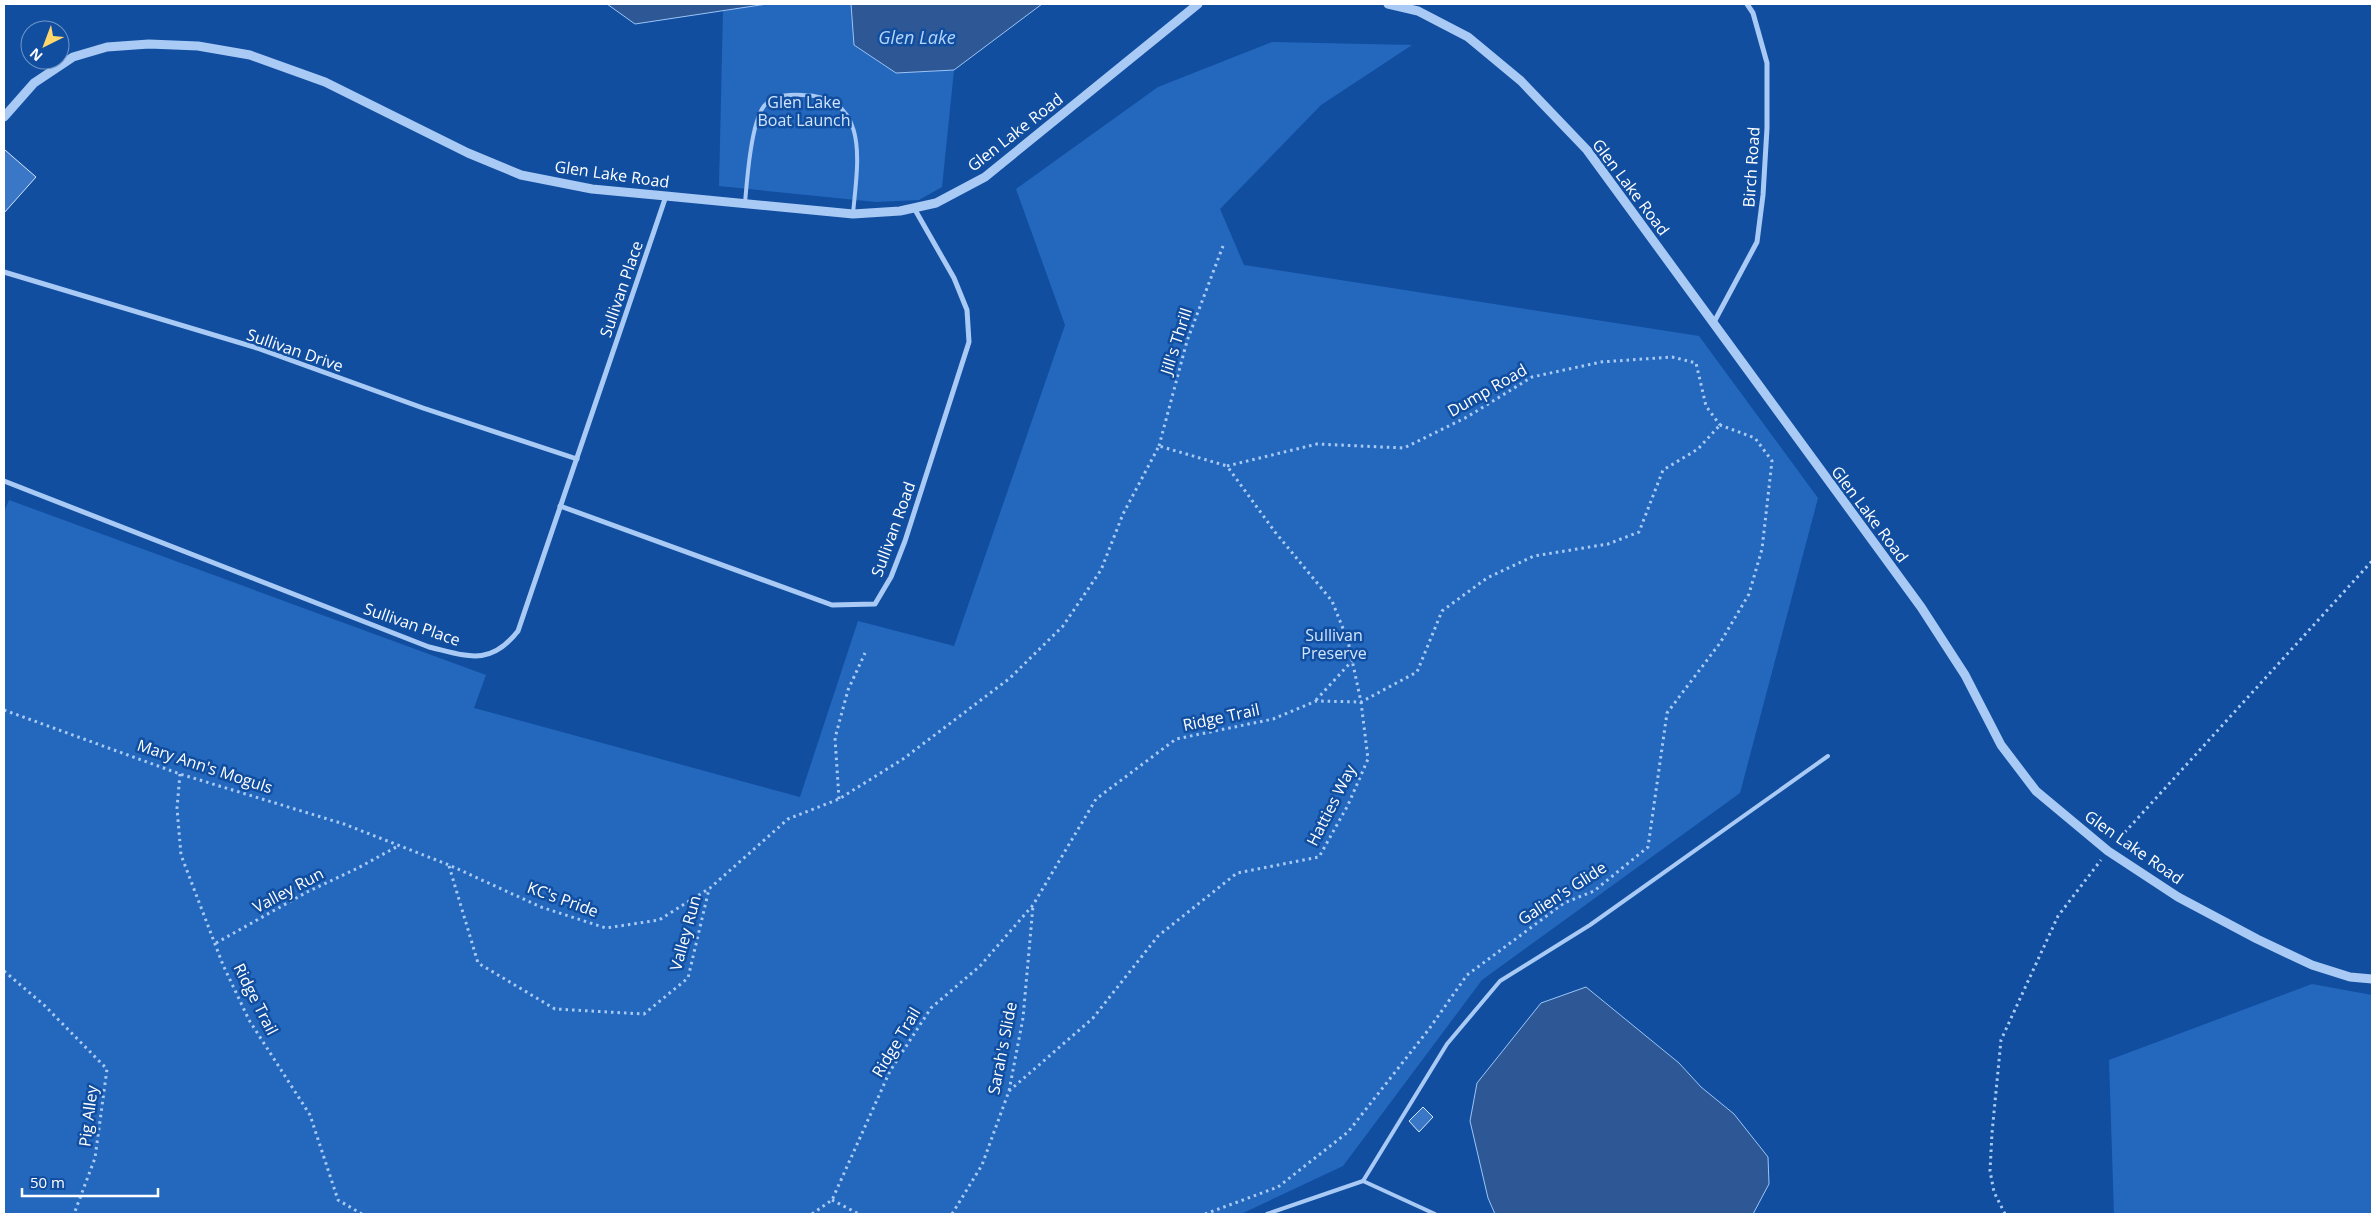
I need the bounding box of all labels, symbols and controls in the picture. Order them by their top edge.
north arrow [20,20,70,70]
water label: Glen Lake [878,25,956,49]
text: N [25,44,47,66]
street label: Glen Lake Road [963,88,1067,176]
park label: Glen Lake Boat Launch [757,91,851,131]
street label: Birch Road [1737,126,1765,208]
street label: Glen Lake Road [1587,134,1675,240]
street label: Glen Lake Road [553,155,671,193]
street label: Sullivan Place [594,238,648,340]
street label: Jill's Thrill [1154,305,1197,379]
street label: Sullivan Drive [244,323,346,377]
street label: Dump Road [1443,358,1531,422]
street label: Glen Lake Road [1826,461,1914,567]
street label: Sullivan Road [866,478,920,580]
street label: Sullivan Place [361,597,463,651]
park label: Sullivan Preserve [1301,624,1367,664]
street label: Ridge Trail [1181,698,1261,736]
street label: Mary Ann's Moguls [134,734,276,798]
street label: Hatties Way [1301,760,1361,849]
street label: Glen Lake Road [2080,805,2188,889]
street label: Galien's Glide [1514,856,1610,930]
street label: Valley Run [249,862,327,918]
street label: KC's Pride [524,876,602,922]
street label: Valley Run [664,893,706,973]
street label: Ridge Trail [229,959,283,1039]
street label: Sarah's Slide [982,1000,1022,1096]
street label: Ridge Trail [867,1003,925,1081]
street label: Pig Alley [73,1083,103,1148]
scale bar [22,1166,159,1198]
text: 50 m [30,1172,65,1192]

